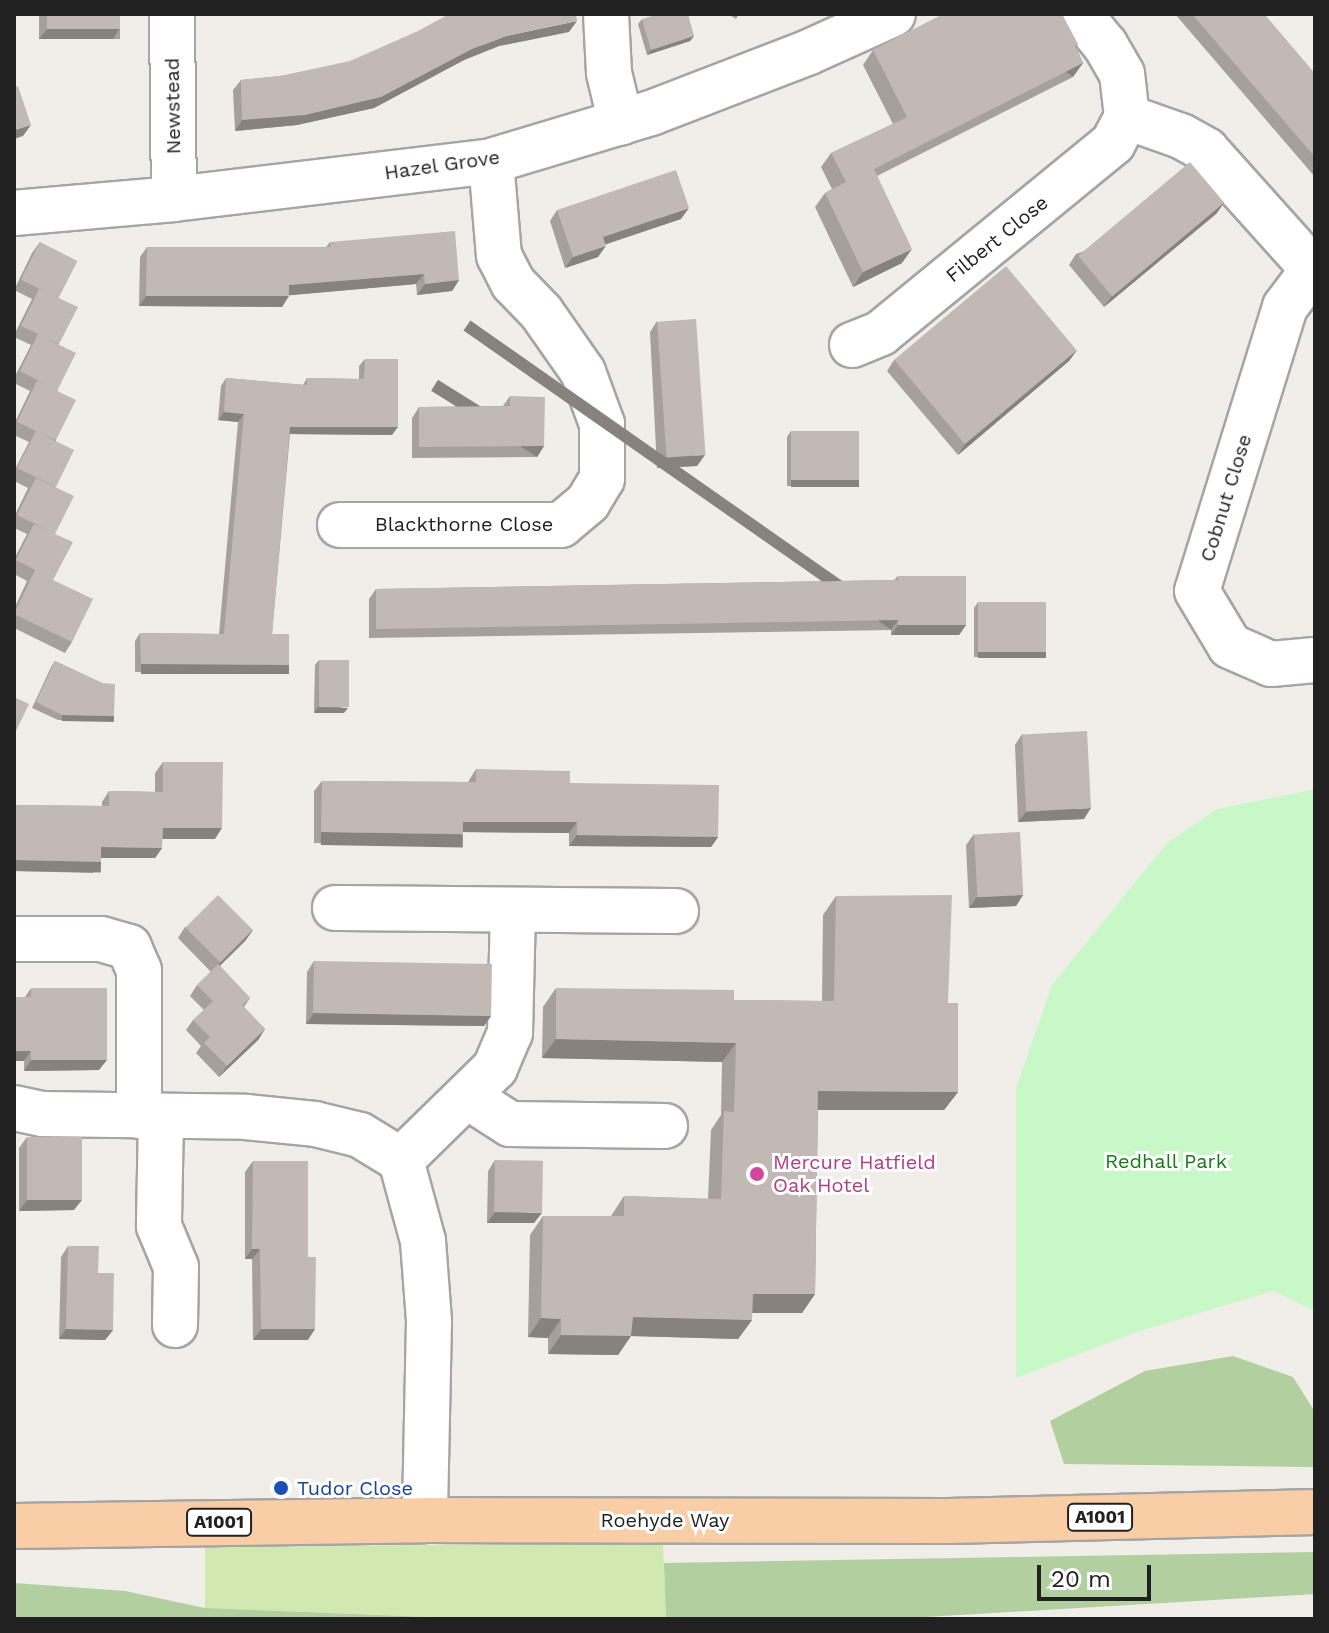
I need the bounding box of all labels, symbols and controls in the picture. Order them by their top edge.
street label: Newstead [160,57,186,155]
street label: Hazel Grove [382,145,502,185]
street label: Filbert Close [941,191,1053,287]
street label: Cobnut Close [1195,431,1257,565]
street label: Blackthorne Close [375,512,553,536]
park label: Redhall Park [1105,1149,1227,1173]
place label: Mercure Hatfield Oak Hotel [773,1150,936,1197]
marker: Mercure Hatfield Oak Hotel [748,1165,766,1183]
place label: Tudor Close [297,1476,414,1500]
marker: Tudor Close [272,1479,290,1497]
road number: A1001 [1066,1503,1134,1531]
road number: A1001 [185,1508,253,1536]
street label: Roehyde Way [600,1508,730,1532]
scale bar [1041,1549,1155,1599]
text: 20 m [1051,1565,1111,1593]

